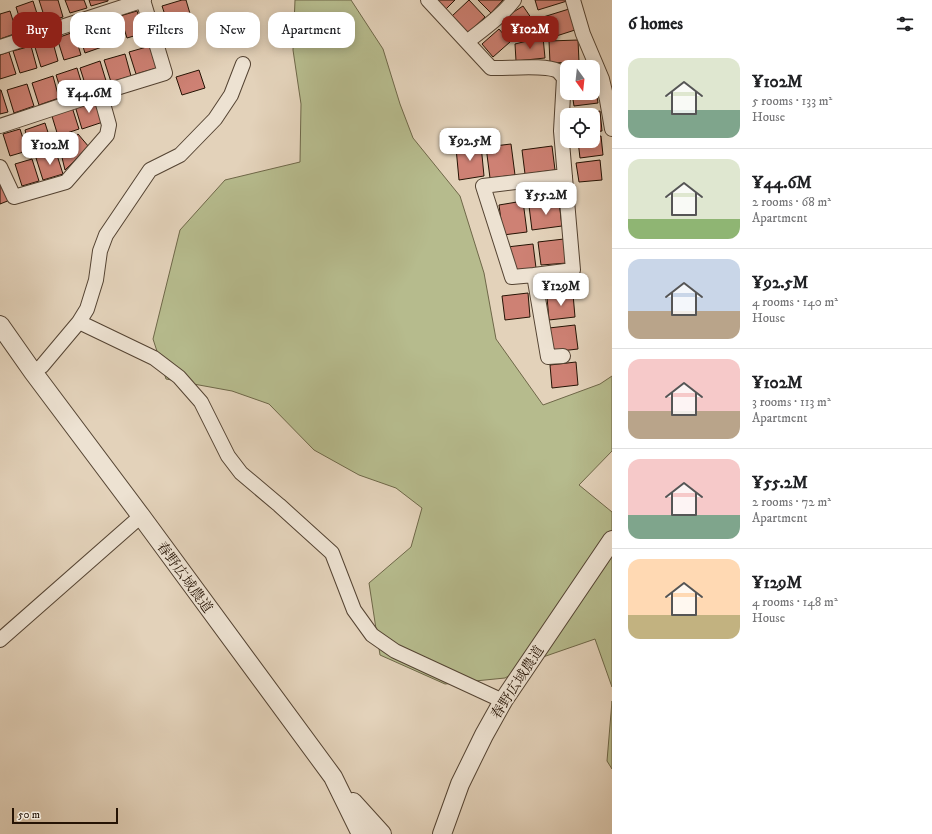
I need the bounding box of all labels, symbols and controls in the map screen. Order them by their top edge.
chip: Buy [12,12,62,48]
chip: Rent [70,12,125,48]
chip: Filters [133,12,198,48]
chip: New [206,12,260,48]
chip: Apartment [268,12,355,48]
text: 6 homes [628,13,683,35]
icon: filters [894,13,916,35]
pin: ¥102M [502,16,558,50]
text: ¥102M [511,21,549,37]
north arrow [560,60,600,100]
map controls [560,60,600,148]
text: ¥102M [752,71,803,93]
icon: home [660,74,708,122]
pin: ¥44.6M [56,80,122,114]
text: ¥44.6M [66,85,112,101]
text: 5 rooms · 133 m² [752,93,832,109]
button: locate [560,108,600,148]
text: House [752,109,785,125]
pin: ¥92.5M [437,128,503,162]
pin: ¥102M [22,132,78,166]
text: ¥92.5M [448,133,492,149]
text: ¥102M [31,137,69,153]
text: ¥44.6M [752,172,812,194]
icon: home [660,175,708,223]
pin: ¥55.2M [513,182,579,216]
text: ¥55.2M [525,187,567,203]
text: 2 rooms · 68 m² [752,194,831,210]
text: Apartment [752,210,807,226]
text: ¥92.5M [752,272,808,294]
pin: ¥129M [533,273,589,307]
icon: home [660,275,708,323]
text: ¥129M [542,278,580,294]
text: 4 rooms · 140 m² [752,294,838,310]
text: House [752,310,785,326]
text: ¥102M [752,372,803,394]
icon: home [660,375,708,423]
text: 3 rooms · 113 m² [752,394,831,410]
text: Apartment [752,410,807,426]
text: ¥55.2M [752,472,808,494]
icon: home [660,475,708,523]
text: 2 rooms · 72 m² [752,494,831,510]
text: Apartment [752,510,807,526]
street label: 春野広域農道 [152,538,216,617]
text: ¥129M [752,572,802,594]
icon: home [660,575,708,623]
text: 4 rooms · 148 m² [752,594,838,610]
text: House [752,610,785,626]
street label: 春野広域農道 [487,642,548,723]
scale bar [12,806,118,825]
text: 50 m [18,808,40,822]

